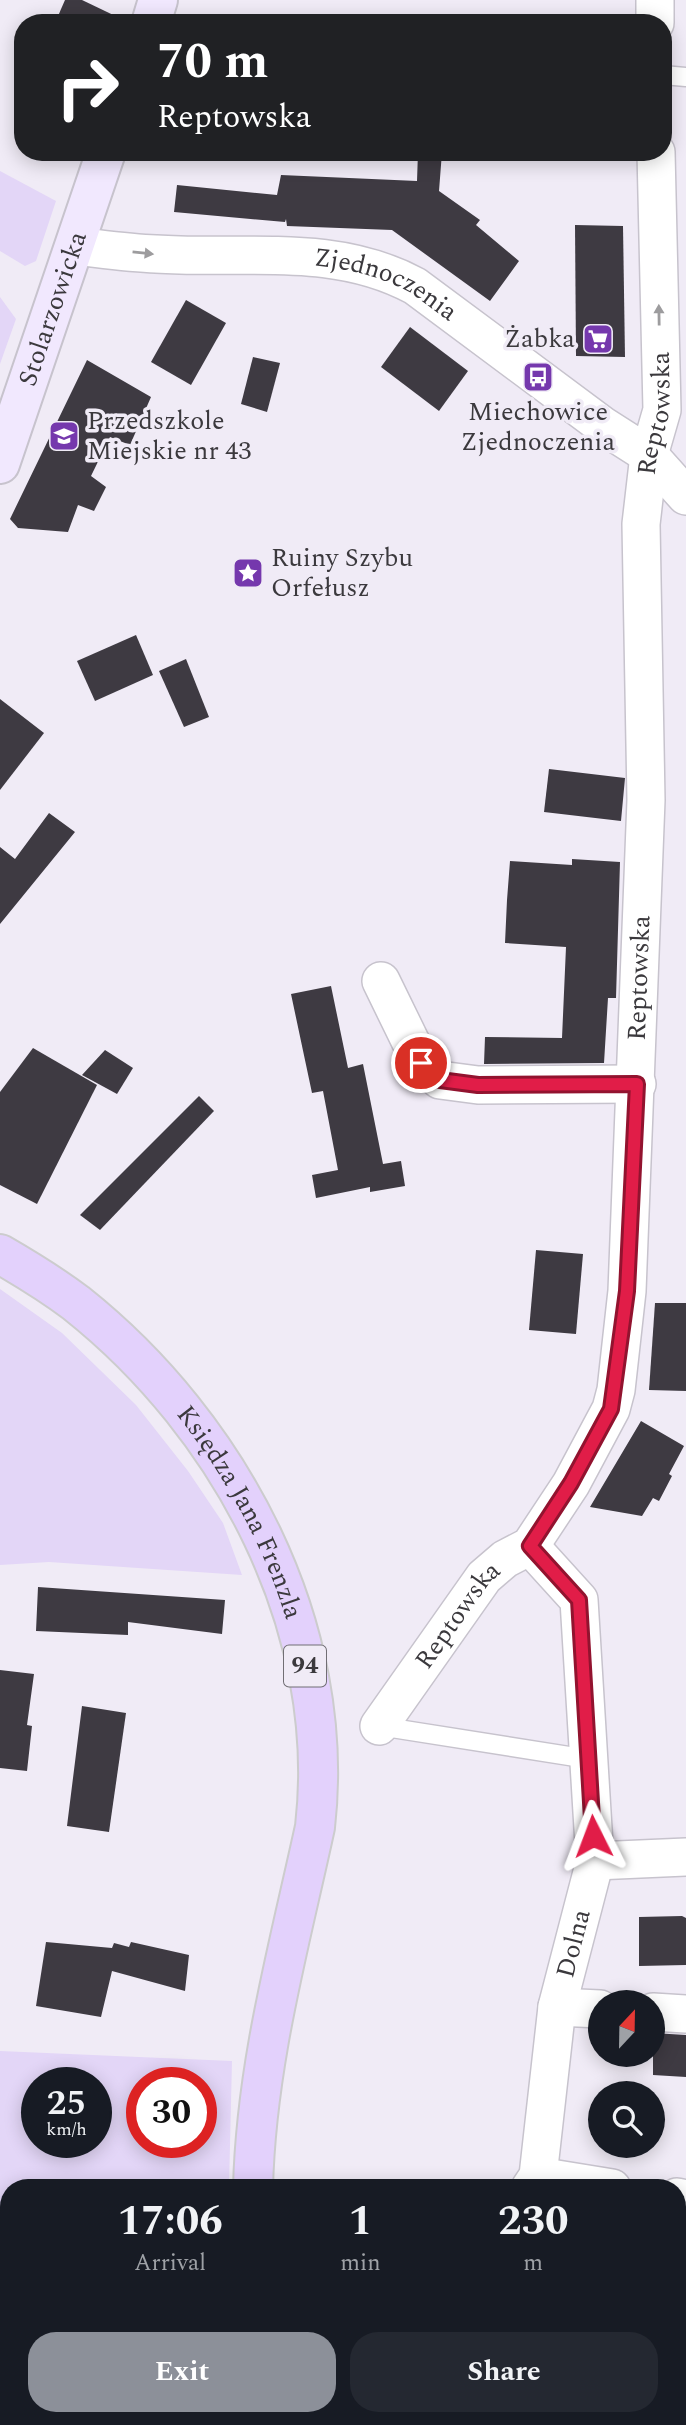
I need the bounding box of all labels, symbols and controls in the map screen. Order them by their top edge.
text: 70 m [157,25,268,100]
icon: right [42,42,133,133]
text: Reptowska [157,93,311,142]
street label: Stolarzowicka [8,226,98,392]
street label: Zjednoczenia [312,238,466,331]
one-way arrow [132,248,154,259]
one-way arrow [654,304,665,326]
place label: Żabka [504,319,575,359]
supermarket icon: Żabka [581,322,615,356]
street label: Reptowska [627,351,682,477]
bus stop icon: Miechowice Zjednoczenia [521,360,555,394]
place label: Miechowice Zjednoczenia [461,392,615,462]
place label: Przedszkole Miejskie nr 43 [87,401,251,471]
school or university icon: Przedszkole Miejskie nr 43 [47,419,81,453]
place label: Ruiny Szybu Orfełusz [271,538,413,608]
place icon: Ruiny Szybu Orfełusz [231,556,265,590]
street label: Reptowska [617,914,662,1041]
pin [391,1033,451,1093]
icon: arrive [402,1044,440,1082]
street label: Księdza Jana Frenzla [166,1397,313,1624]
street label: Reptowska [405,1551,510,1678]
road number: 94 [284,1646,326,1686]
position arrow [556,1799,630,1873]
street label: Dolna [545,1905,602,1982]
north arrow [588,1990,665,2067]
map controls [588,1990,665,2158]
speed limit sign: 30 [126,2067,217,2158]
text: 25 [47,2077,86,2130]
button: search [588,2081,665,2158]
text: km/h [46,2116,87,2143]
text: 17:06 [117,2190,223,2253]
text: 1 [349,2190,372,2253]
text: 230 [498,2190,569,2253]
text: Arrival [134,2246,206,2281]
text: min [340,2246,381,2281]
text: m [523,2246,543,2281]
button: Exit [28,2332,336,2412]
button: Share [350,2332,658,2412]

